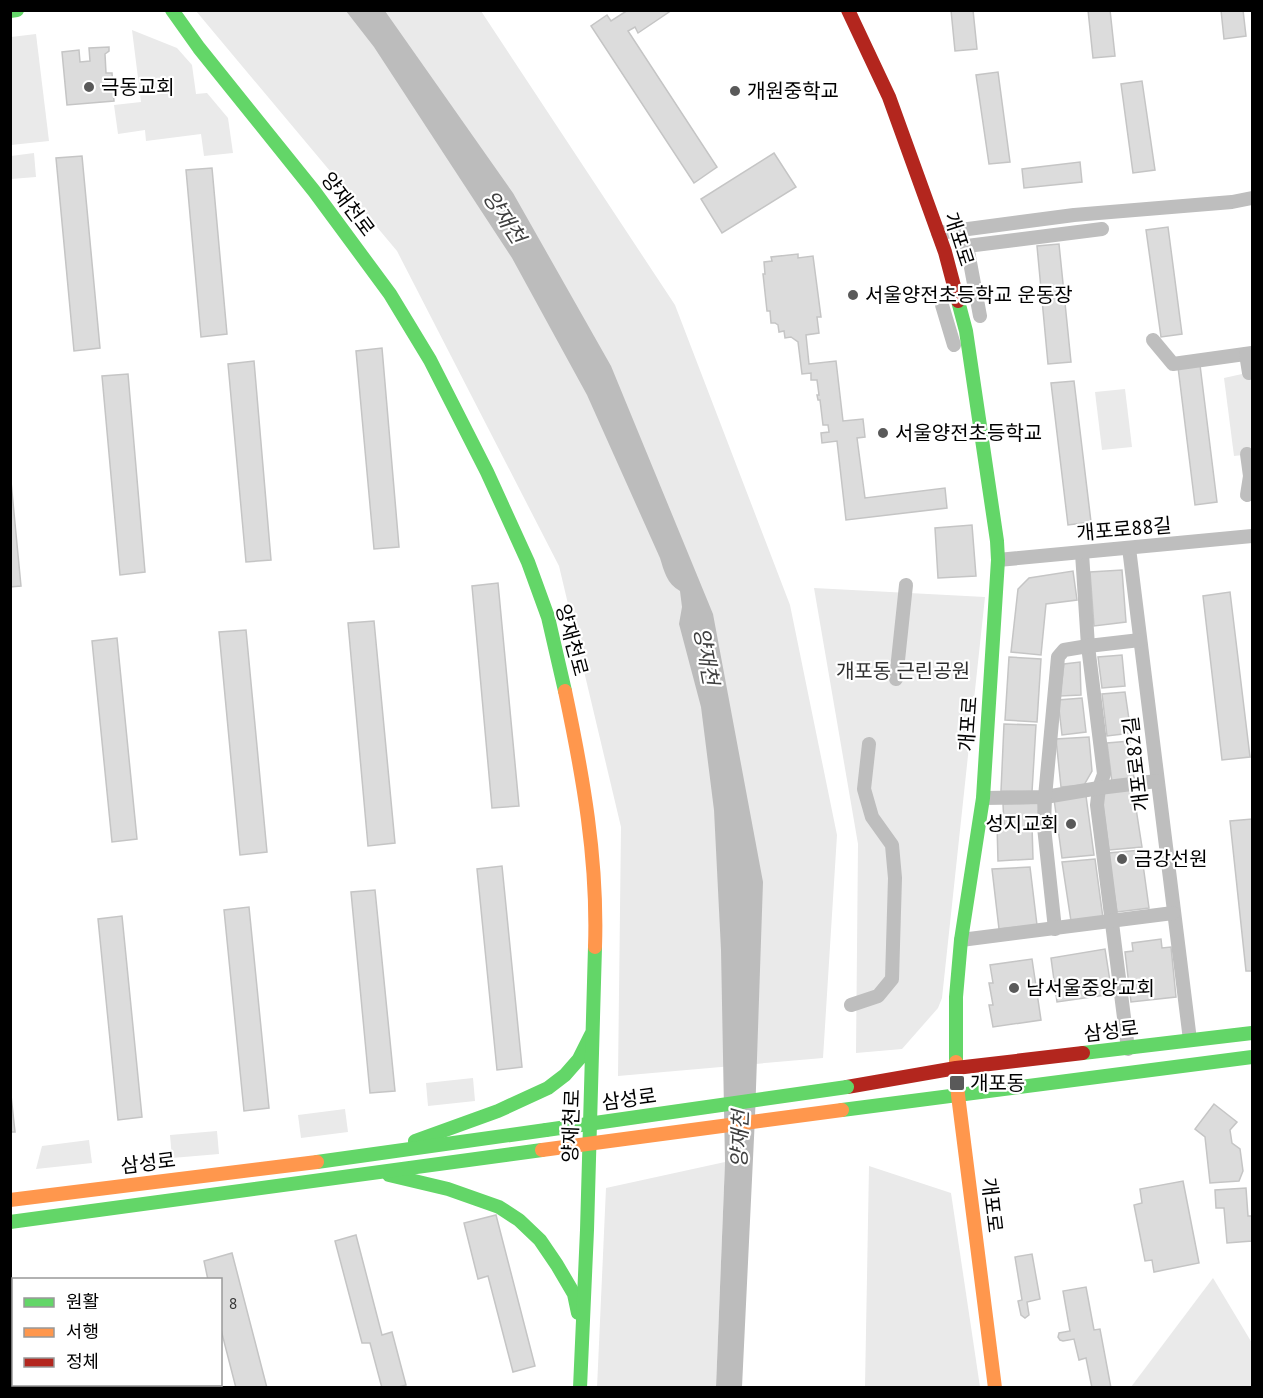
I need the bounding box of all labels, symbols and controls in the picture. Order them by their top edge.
place label: 극동교회 [101,74,175,100]
place label: 개원중학교 [747,78,839,104]
marker: 극동교회 [82,80,96,94]
marker: 개원중학교 [728,84,742,98]
street label: 양재천로 [315,167,381,241]
water label: 양재천 [477,185,533,251]
street label: 개포로 [938,209,980,269]
place label: 서울양전초등학교 운동장 [865,282,1073,308]
marker: 서울양전초등학교 운동장 [846,288,860,302]
place label: 서울양전초등학교 [895,420,1042,446]
marker: 서울양전초등학교 [876,426,890,440]
street label: 개포로88길 [1075,512,1173,546]
street label: 양재천로 [550,601,594,679]
water label: 양재천 [688,625,725,689]
park label: 개포동 근린공원 [836,658,970,684]
street label: 개포로 [953,696,983,752]
street label: 개포로82길 [1117,715,1155,813]
place label: 성지교회 [985,811,1059,837]
marker: 성지교회 [1064,817,1078,831]
place label: 금강선원 [1134,846,1208,872]
marker: 금강선원 [1115,852,1129,866]
place label: 남서울중앙교회 [1026,975,1155,1001]
marker: 남서울중앙교회 [1007,981,1021,995]
street label: 삼성로 [1082,1015,1140,1047]
place label: 개포동 [970,1070,1025,1096]
marker: 개포동 [948,1074,966,1092]
street label: 삼성로 [600,1082,658,1116]
street label: 양재천로 [557,1089,585,1163]
water label: 양재천 [725,1107,754,1168]
street label: 삼성로 [119,1147,177,1179]
street label: 개포로 [976,1176,1008,1234]
legend [12,1278,222,1386]
text: 원활 [66,1290,99,1313]
house number: 8 [229,1293,237,1313]
text: 서행 [66,1320,99,1343]
text: 정체 [66,1350,99,1373]

